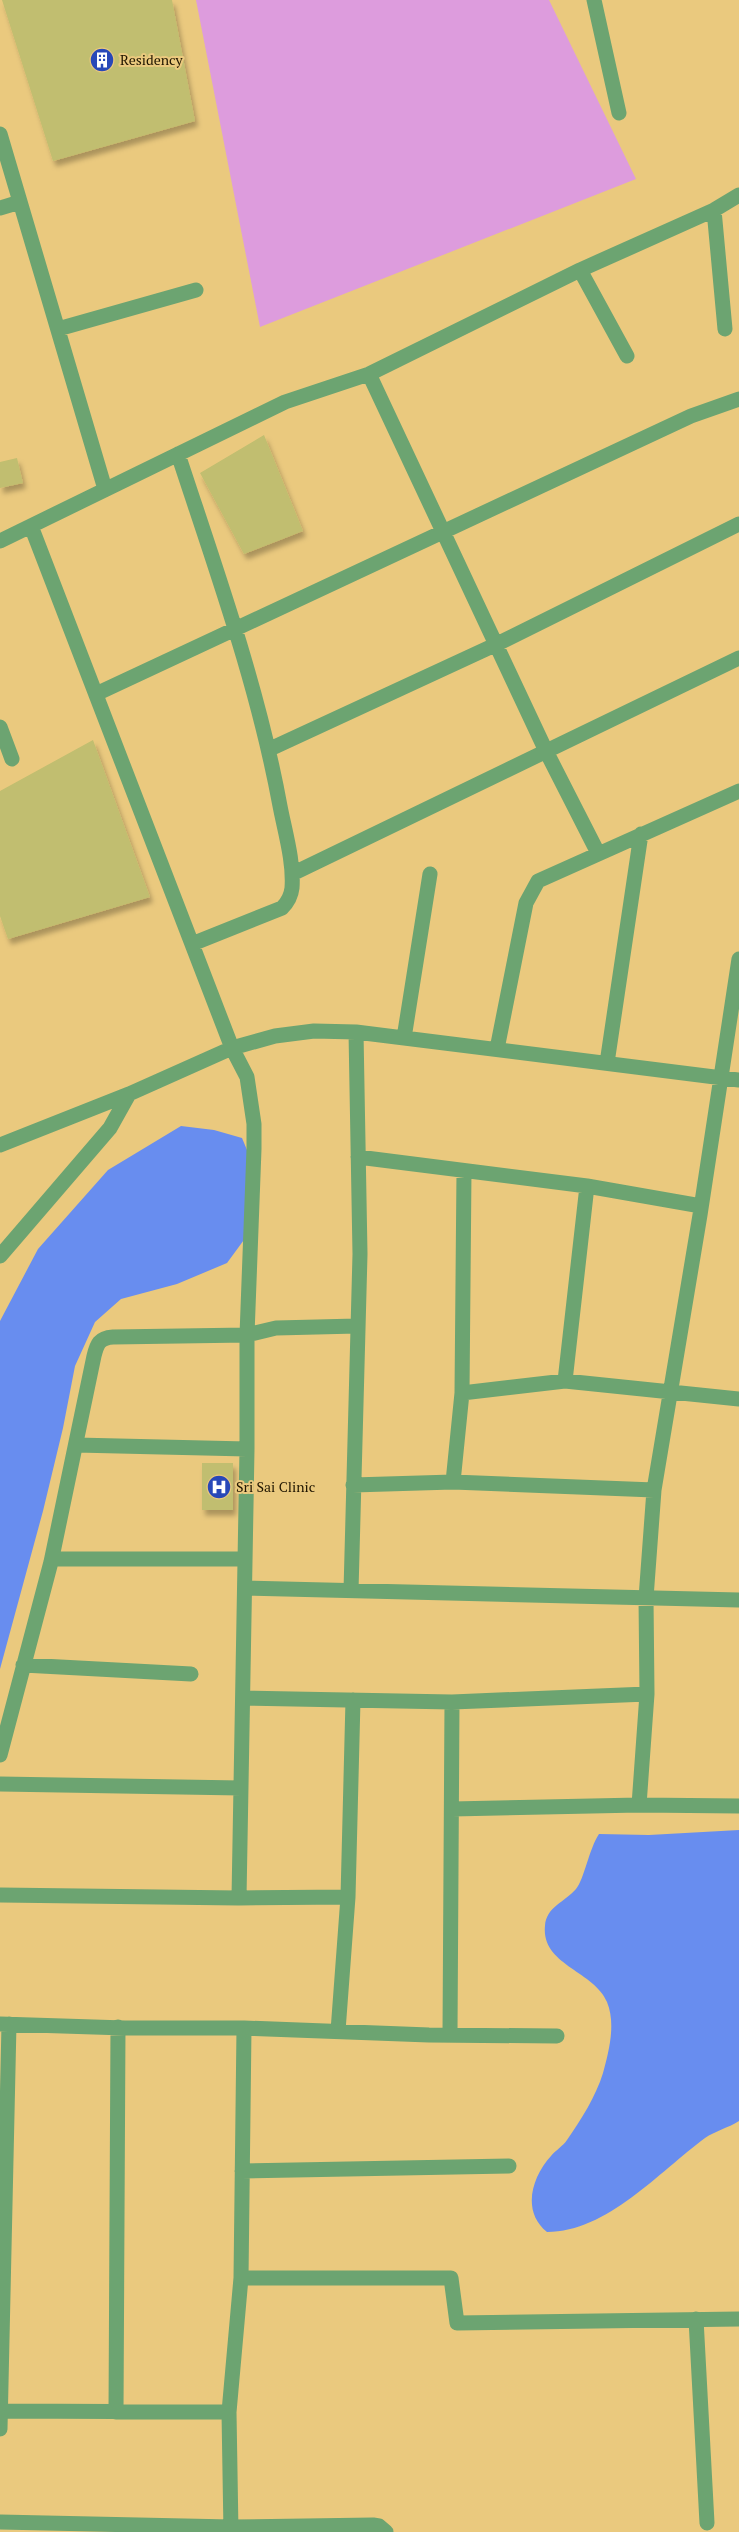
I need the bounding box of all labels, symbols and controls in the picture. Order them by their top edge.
building icon: Residency [89,47,115,73]
place label: Residency [120,50,184,69]
hospital icon: Sri Sai Clinic [206,1474,232,1500]
place label: Sri Sai Clinic [236,1477,315,1496]

